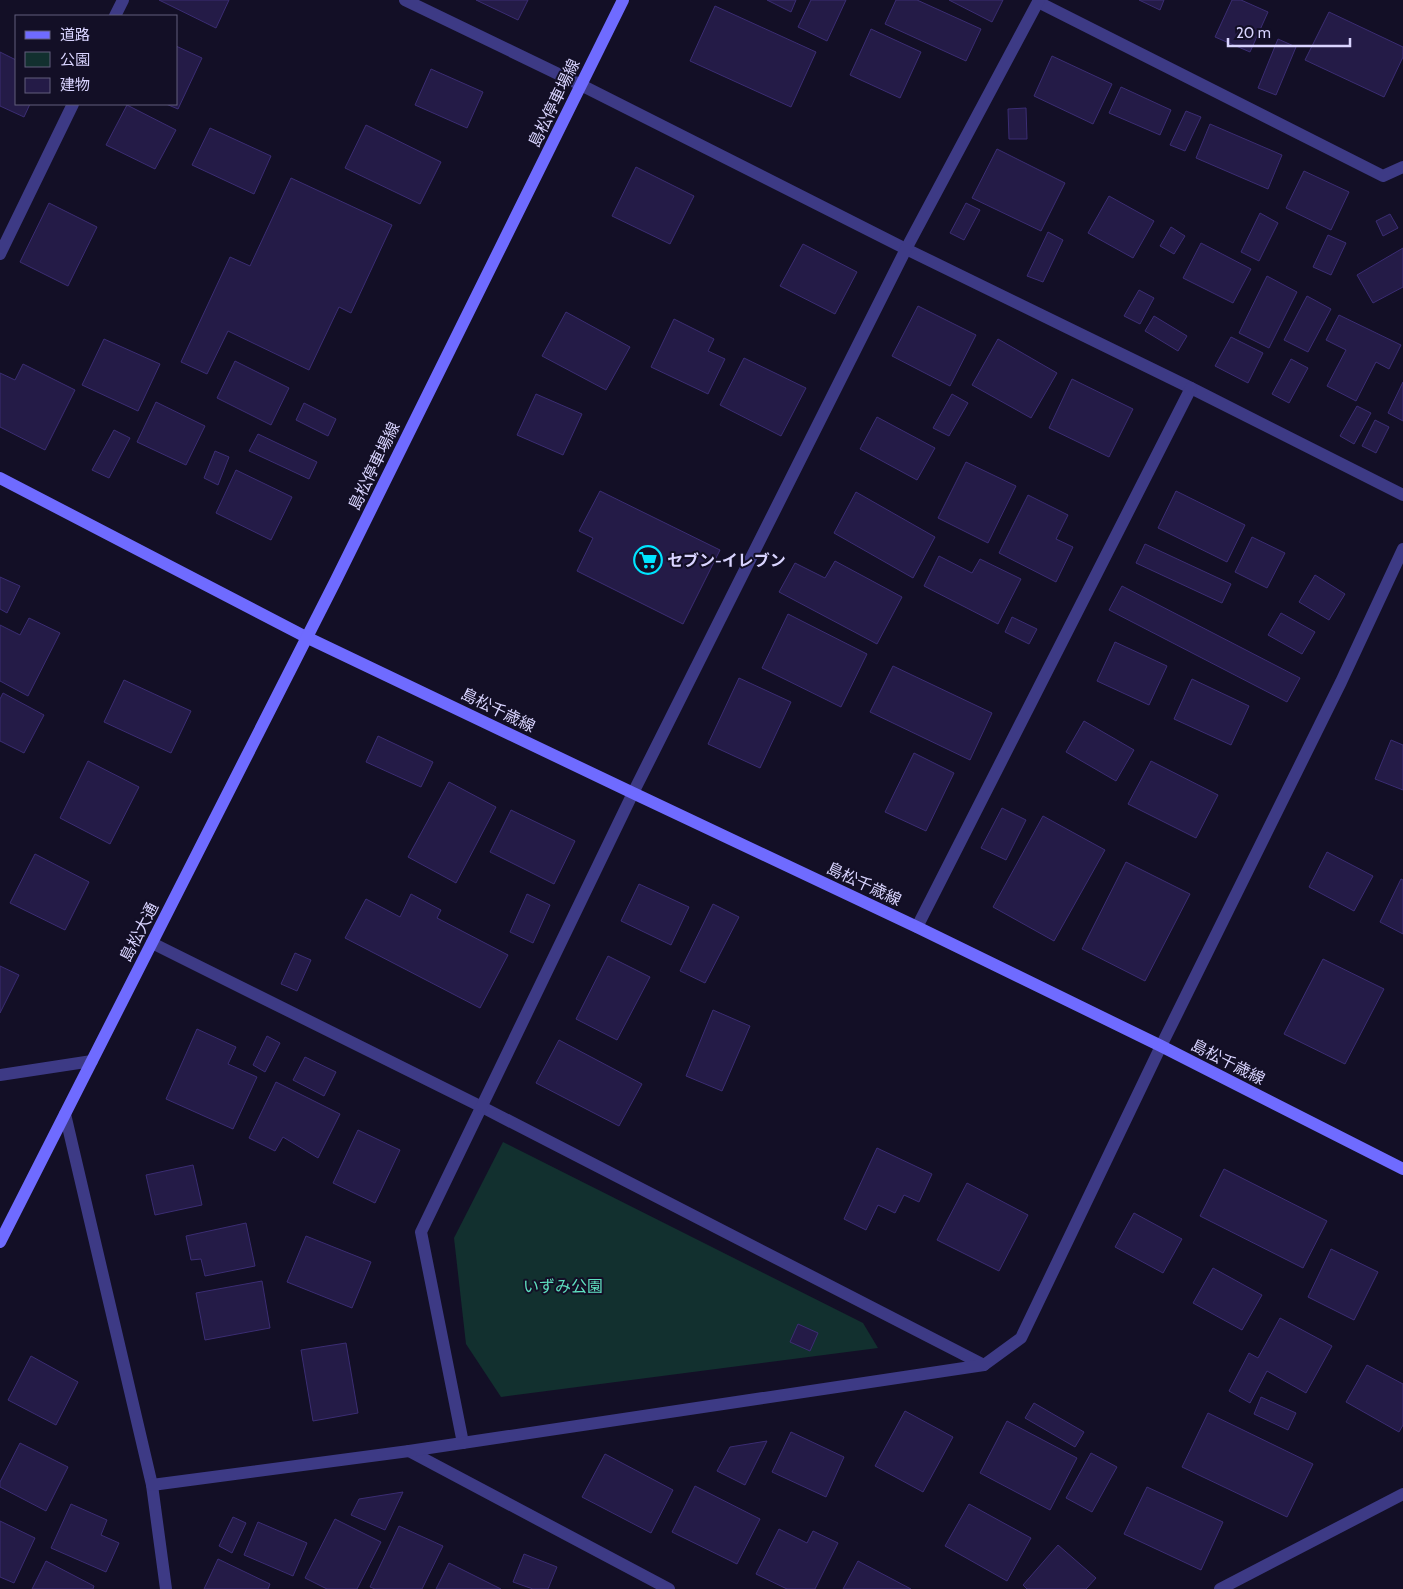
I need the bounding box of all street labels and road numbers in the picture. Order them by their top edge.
street label: 島松停車場線 [524,56,584,150]
street label: 島松停車場線 [344,419,404,513]
street label: 島松千歳線 [458,684,538,736]
street label: 島松千歳線 [824,858,904,910]
street label: 島松大通 [116,899,162,965]
street label: 島松千歳線 [1188,1035,1268,1089]

